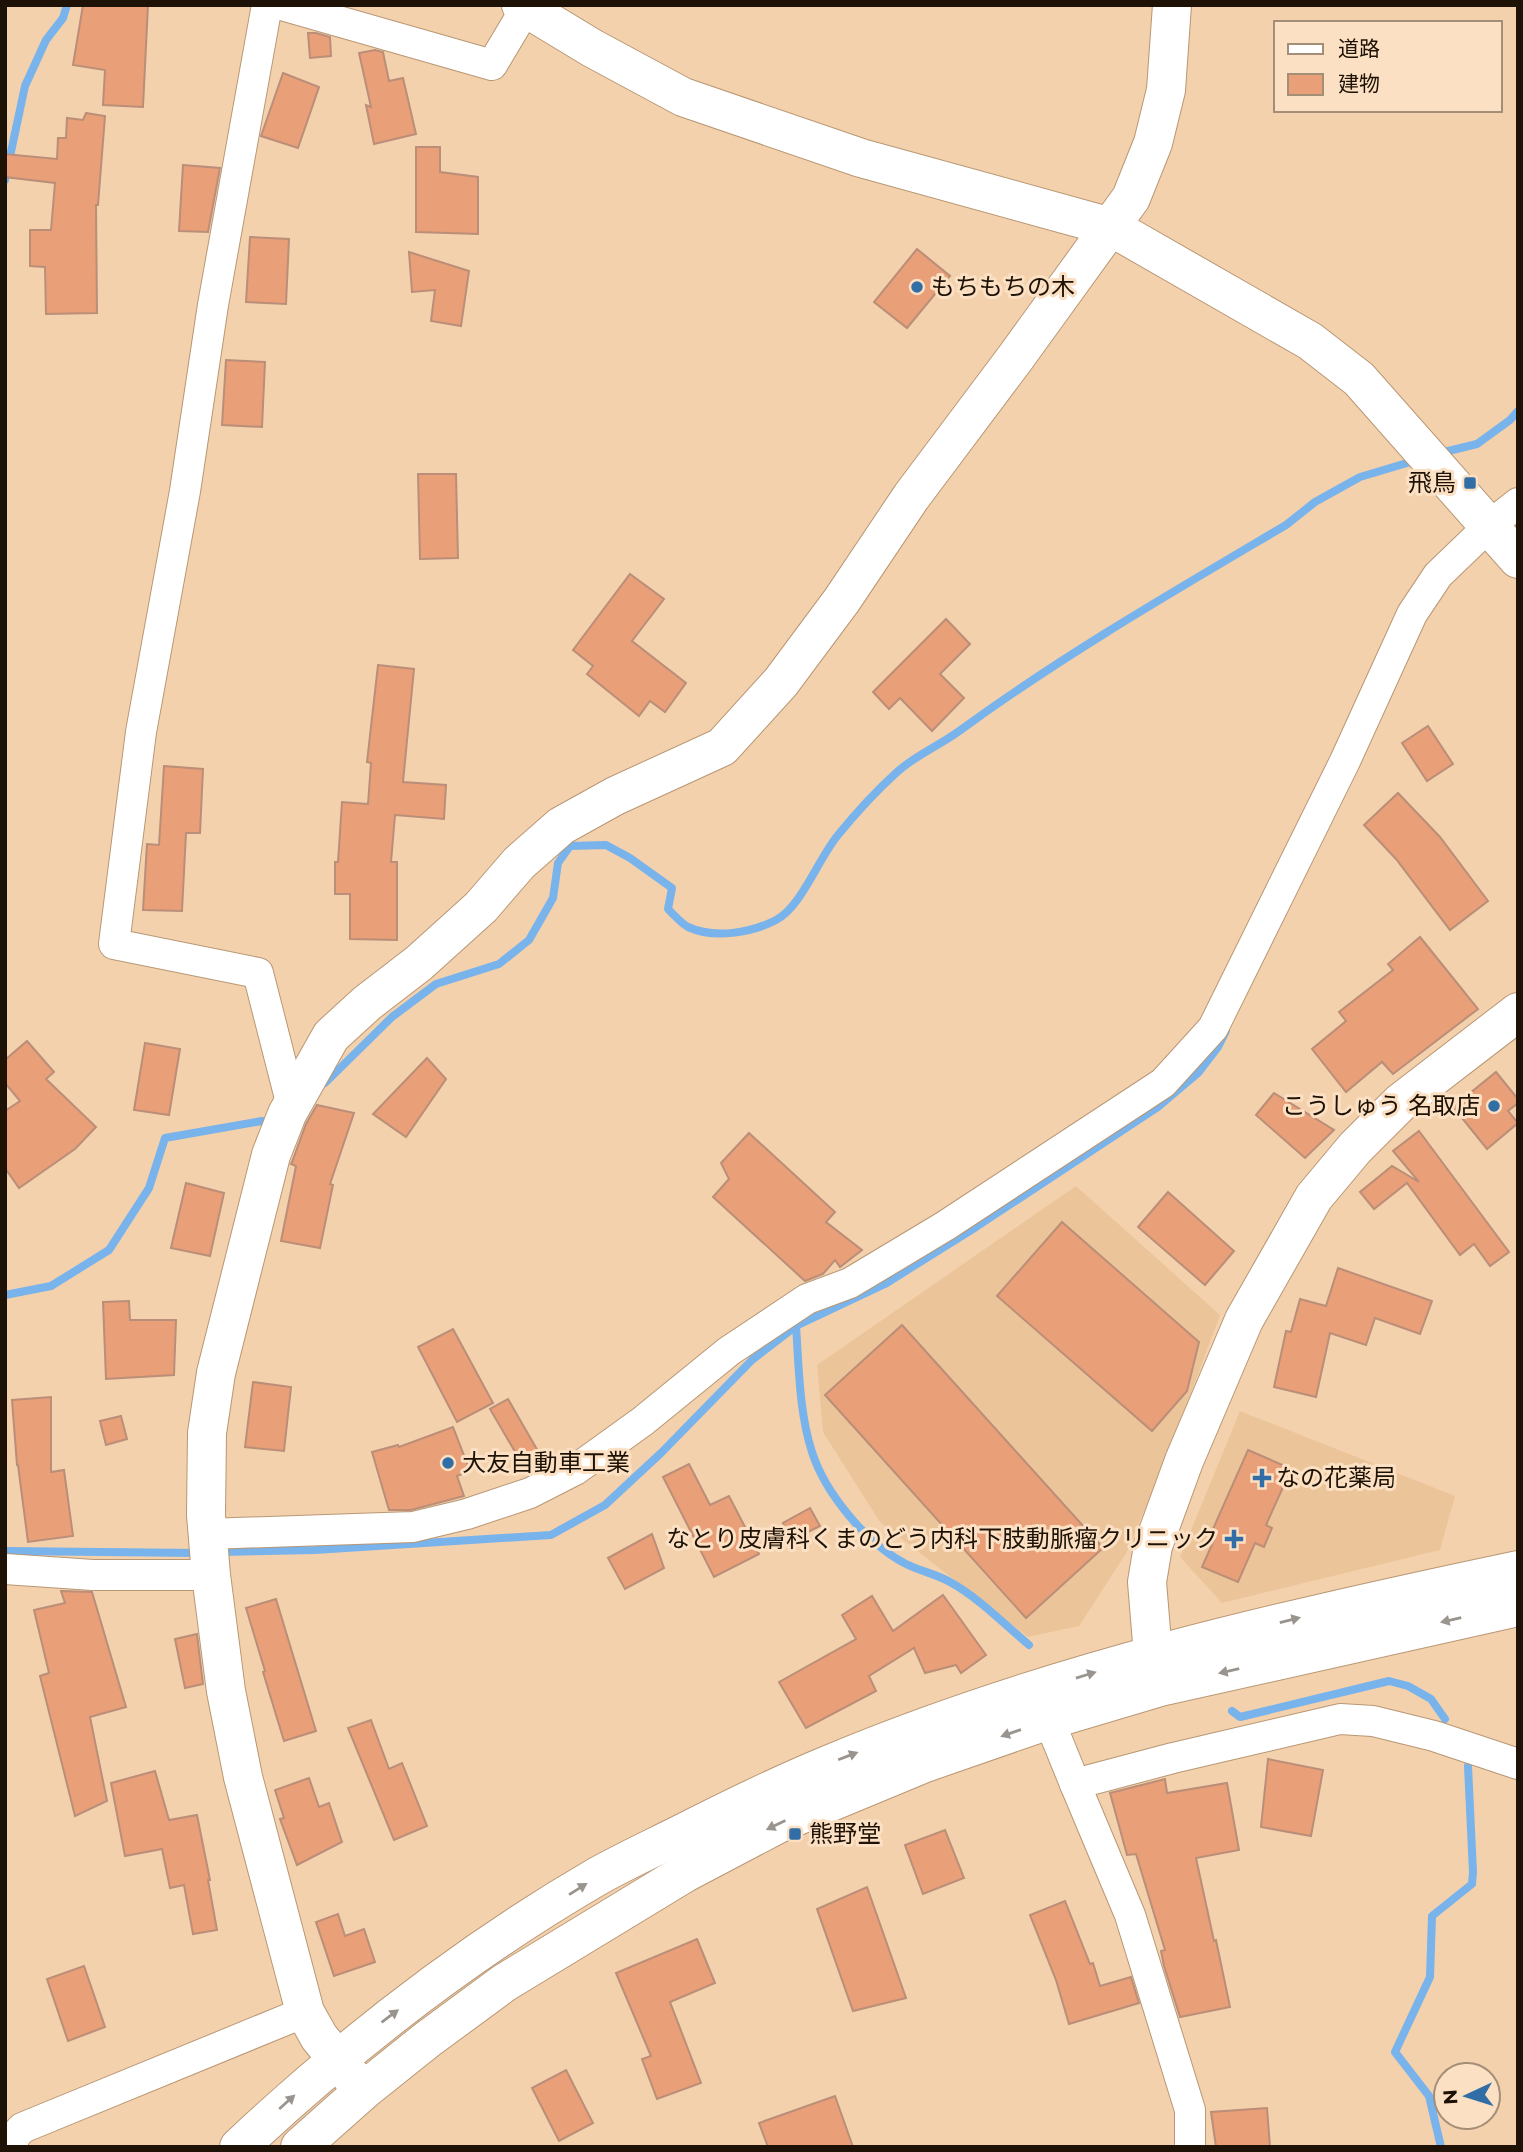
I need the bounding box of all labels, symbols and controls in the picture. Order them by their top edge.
legend [1274,21,1502,112]
text: 道路 [1338,36,1380,61]
text: 建物 [1338,71,1380,96]
place label: もちもちの木 [931,272,1075,301]
marker: もちもちの木 [909,279,925,295]
place label: 飛鳥 [1408,468,1456,497]
marker: 飛鳥 [1462,475,1478,491]
place label: こうしゅう 名取店 [1282,1091,1480,1120]
marker: こうしゅう 名取店 [1486,1098,1502,1114]
place label: 大友自動車工業 [462,1448,630,1477]
marker: 大友自動車工業 [440,1455,456,1471]
place label: なの花薬局 [1276,1463,1396,1492]
marker: なの花薬局 [1254,1470,1270,1486]
place label: なとり皮膚科くまのどう内科下肢動脈瘤クリニック [666,1524,1218,1553]
marker: なとり皮膚科くまのどう内科下肢動脈瘤クリニック [1224,1529,1244,1549]
one-way arrow [1280,1614,1302,1625]
one-way arrow [1440,1615,1462,1626]
one-way arrow [1218,1666,1240,1677]
one-way arrow [1076,1669,1097,1679]
one-way arrow [1000,1728,1021,1739]
one-way arrow [838,1751,859,1762]
one-way arrow [766,1819,786,1831]
place label: 熊野堂 [809,1819,881,1848]
marker: 熊野堂 [787,1826,803,1842]
one-way arrow [568,1882,588,1895]
one-way arrow [380,2008,398,2023]
north arrow [1432,2061,1502,2131]
text: N [1439,2089,1463,2106]
one-way arrow [278,2095,295,2111]

